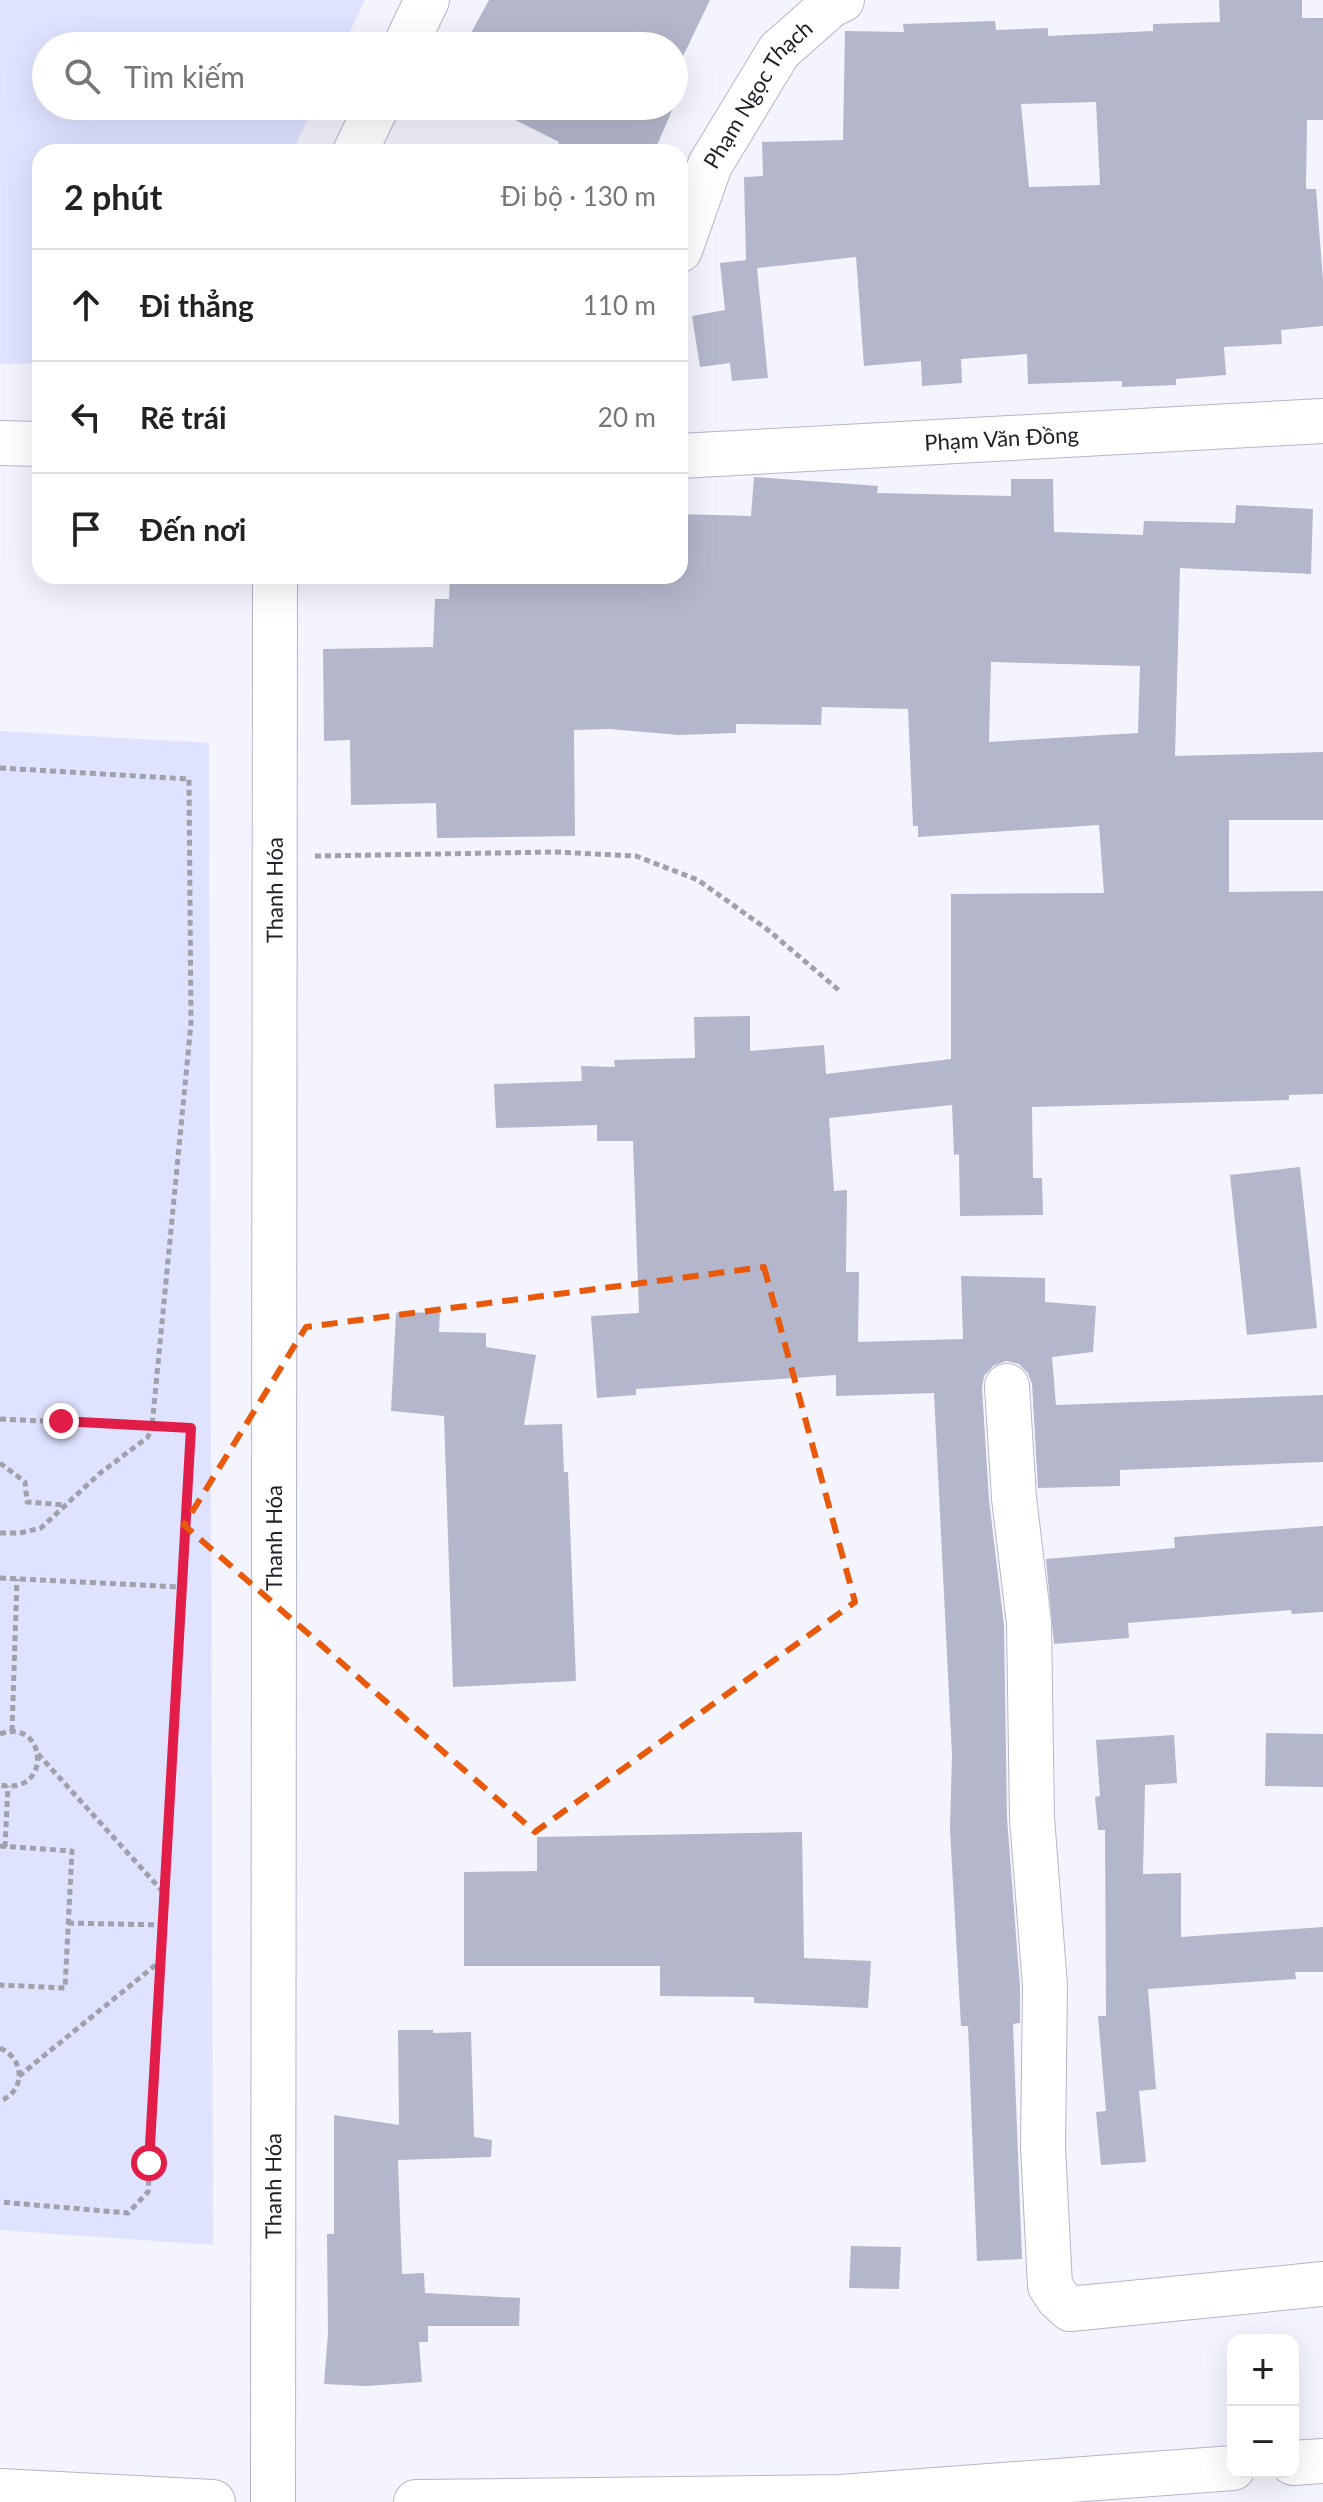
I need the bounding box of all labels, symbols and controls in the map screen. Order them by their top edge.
street label: Phạm Ngọc Thạch [697,14,818,173]
search box [32,32,688,120]
icon: search [60,54,104,98]
text: Tìm kiếm [124,58,245,94]
text: 2 phút [64,176,162,217]
text: Đi bộ · 130 m [501,180,656,212]
icon: ahead [64,283,108,327]
text: Đi thẳng [140,287,254,323]
text: 110 m [583,289,656,321]
icon: left [64,395,108,439]
text: Rẽ trái [140,399,227,435]
text: 20 m [598,401,656,433]
street label: Phạm Văn Đồng [924,420,1079,456]
icon: arrive [64,507,108,551]
text: Đến nơi [140,511,246,547]
street label: Thanh Hóa [261,837,288,943]
route end [43,1403,79,1439]
street label: Thanh Hóa [260,1485,287,1591]
street label: Thanh Hóa [259,2133,286,2239]
route start [131,2145,167,2181]
map controls [1227,2334,1299,2478]
button: + [1227,2334,1299,2406]
button: − [1227,2406,1299,2478]

